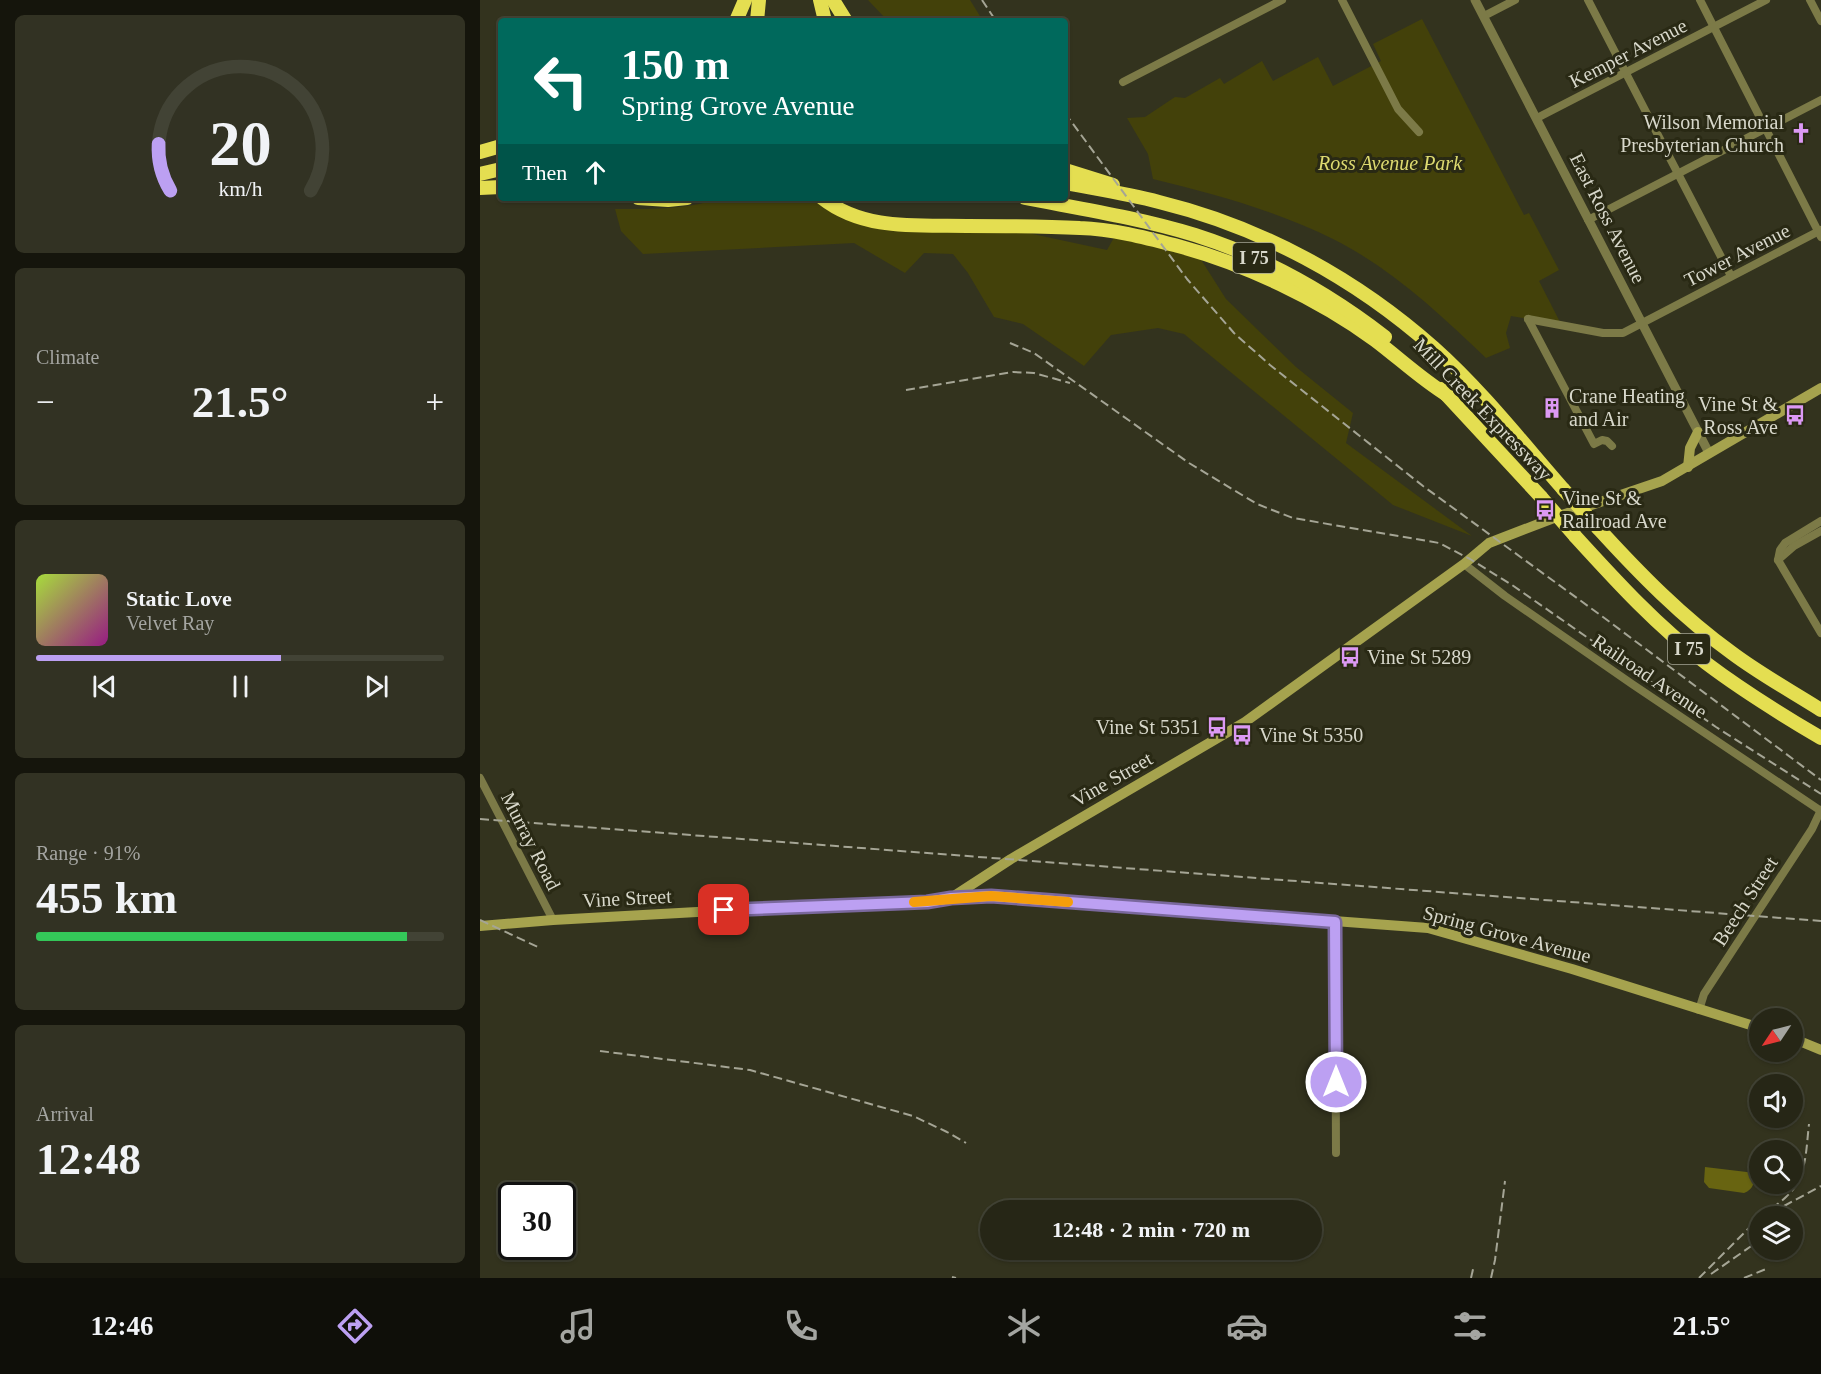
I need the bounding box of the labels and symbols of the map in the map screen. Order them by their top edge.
street label: Kemper Avenue [1566,14,1691,93]
place label: Wilson Memorial Presbyterian Church [1620,111,1784,157]
church icon: Wilson Memorial Presbyterian Church [1789,121,1813,145]
street label: East Ross Avenue [1566,149,1650,287]
park label: Ross Avenue Park [1317,152,1463,174]
street label: Tower Avenue [1681,219,1794,291]
road number: I 75 [1233,243,1275,273]
street label: Mill Creek Expressway [1409,333,1557,485]
place label: Crane Heating and Air [1569,385,1685,430]
place label: Vine St & Ross Ave [1698,393,1778,438]
building icon: Crane Heating and Air [1540,396,1564,420]
bus stop icon: Vine St & Ross Ave [1783,403,1807,427]
place label: Vine St & Railroad Ave [1562,487,1667,532]
bus stop icon: Vine St & Railroad Ave [1533,498,1557,522]
street label: Railroad Avenue [1589,630,1712,723]
road number: I 75 [1668,634,1710,664]
bus stop icon: Vine St 5289 [1338,645,1362,669]
place label: Vine St 5289 [1367,646,1471,668]
bus stop icon: Vine St 5351 [1205,715,1229,739]
place label: Vine St 5351 [1096,716,1200,738]
bus stop icon: Vine St 5350 [1230,723,1254,747]
place label: Vine St 5350 [1259,724,1363,746]
street label: Vine Street [1068,747,1157,811]
street label: Murray Road [496,788,565,894]
street label: Beech Street [1708,852,1782,950]
pin [698,884,749,935]
street label: Vine Street [582,885,673,911]
street label: Spring Grove Avenue [1420,901,1593,968]
north arrow [1749,1008,1803,1062]
position arrow [1304,1050,1368,1114]
speed limit sign: 30 [498,1182,576,1260]

